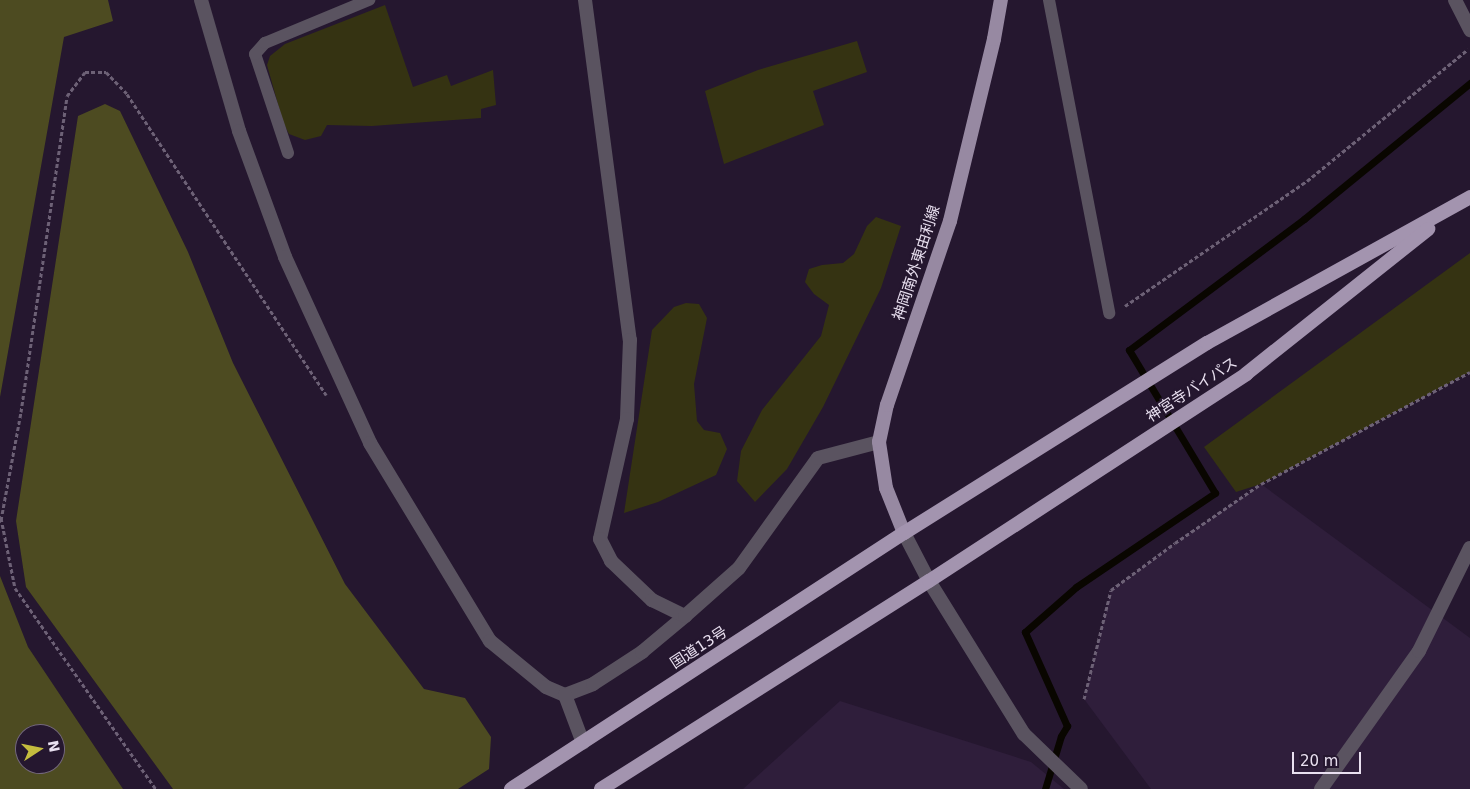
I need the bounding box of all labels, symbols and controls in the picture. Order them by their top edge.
street label: 神岡南外東由利線 [890,203,944,323]
street label: 神宮寺バイパス [1143,354,1241,426]
street label: 国道13号 [667,623,731,673]
north arrow [15,724,65,774]
text: N [45,739,63,754]
scale bar [1295,742,1364,774]
text: 20 m [1300,752,1338,770]

